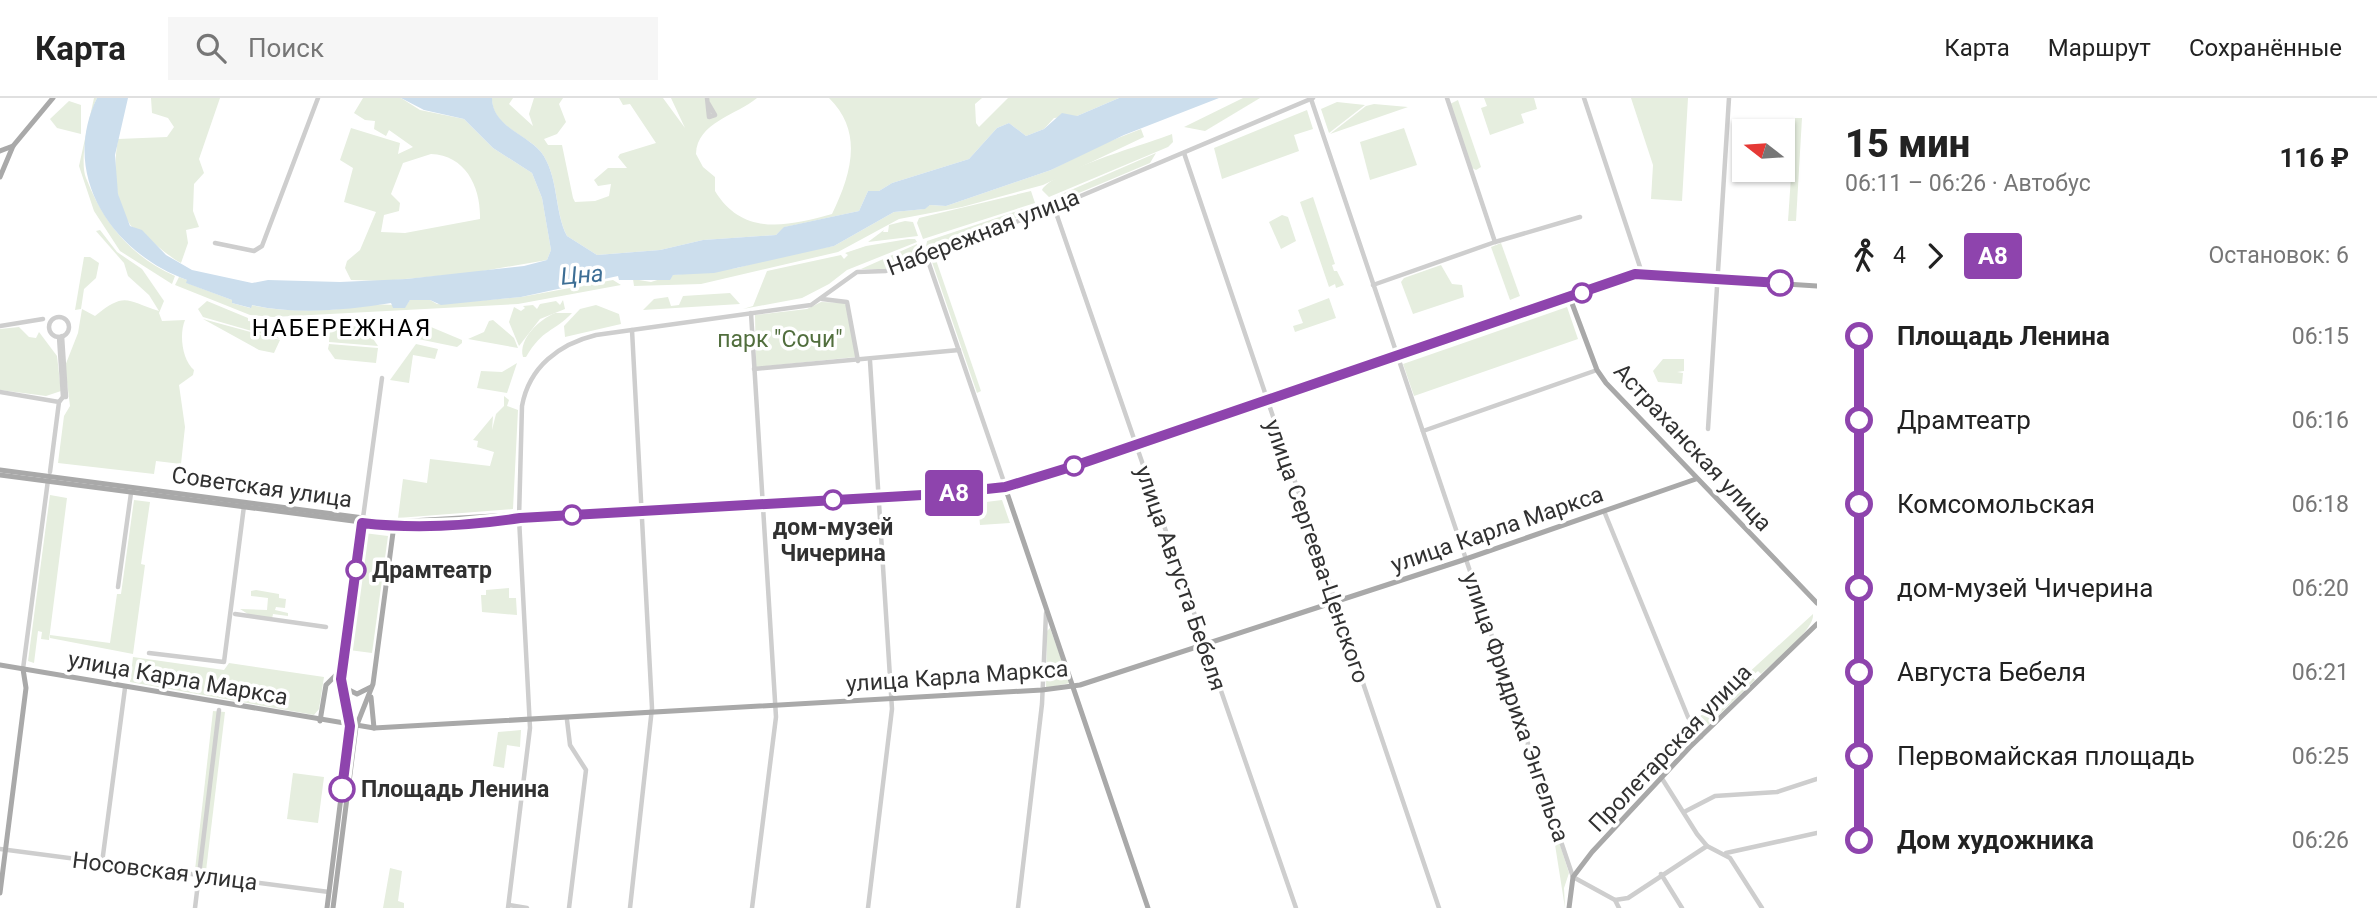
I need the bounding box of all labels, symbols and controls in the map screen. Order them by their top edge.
search box [168,17,658,80]
text: Карта [35,29,126,68]
icon: search [192,29,230,67]
text: Поиск [248,33,324,63]
text: Карта [1944,34,2010,62]
text: Маршрут [2048,34,2151,62]
text: Сохранённые [2189,34,2342,62]
north arrow [1732,119,1796,182]
map controls [1732,119,1795,182]
text: 15 мин [1845,122,1970,166]
text: 116 ₽ [2279,143,2349,173]
text: 06:11 – 06:26 · Автобус [1845,170,2091,197]
street label: Набережная улица [883,183,1083,282]
icon: walk [1845,237,1883,275]
icon: forward [1916,237,1954,275]
text: 4 [1893,242,1906,269]
text: А8 [1978,242,2008,270]
text: Остановок: 6 [2208,242,2349,269]
water label: Цна [559,259,605,291]
unlabelled marker [1767,270,1793,296]
unlabelled marker [1572,283,1592,303]
district label: НАБЕРЕЖНАЯ [252,314,432,342]
text: Площадь Ленина [1897,321,2110,351]
text: 06:15 [2292,323,2349,350]
park label: парк "Сочи" [717,326,843,353]
street label: Астраханская улица [1608,358,1777,537]
text: Драмтеатр [1897,405,2031,435]
text: 06:16 [2292,407,2349,434]
street label: улица Сергеева-Ценского [1259,416,1374,686]
unlabelled marker [1064,456,1084,476]
street label: Советская улица [170,461,354,514]
street label: улица Августа Бебеля [1129,462,1232,694]
line badge: А8 [922,470,986,516]
text: А8 [939,479,969,507]
street label: улица Карла Маркса [1387,480,1607,578]
text: Комсомольская [1897,489,2095,519]
marker: дом-музей Чичерина [823,490,843,510]
text: 06:18 [2292,491,2349,518]
unlabelled marker [562,505,582,525]
place label: дом-музей Чичерина [773,514,893,567]
place label: Драмтеатр [372,557,492,584]
marker: Драмтеатр [346,560,366,580]
street label: улица Фридриха Энгельса [1457,569,1574,845]
text: дом-музей Чичерина [1897,573,2154,603]
text: 06:20 [2292,575,2349,602]
street label: улица Карла Маркса [66,646,290,711]
street label: улица Карла Маркса [845,655,1069,698]
text: Августа Бебеля [1897,657,2086,687]
street label: Пролетарская улица [1583,659,1757,838]
text: 06:21 [2292,659,2349,686]
text: Первомайская площадь [1897,741,2195,771]
text: 06:25 [2292,743,2349,770]
marker: Площадь Ленина [329,776,355,802]
place label: Площадь Ленина [361,776,549,803]
text: Дом художника [1897,825,2094,855]
text: 06:26 [2292,827,2349,854]
street label: Носовская улица [71,847,259,896]

